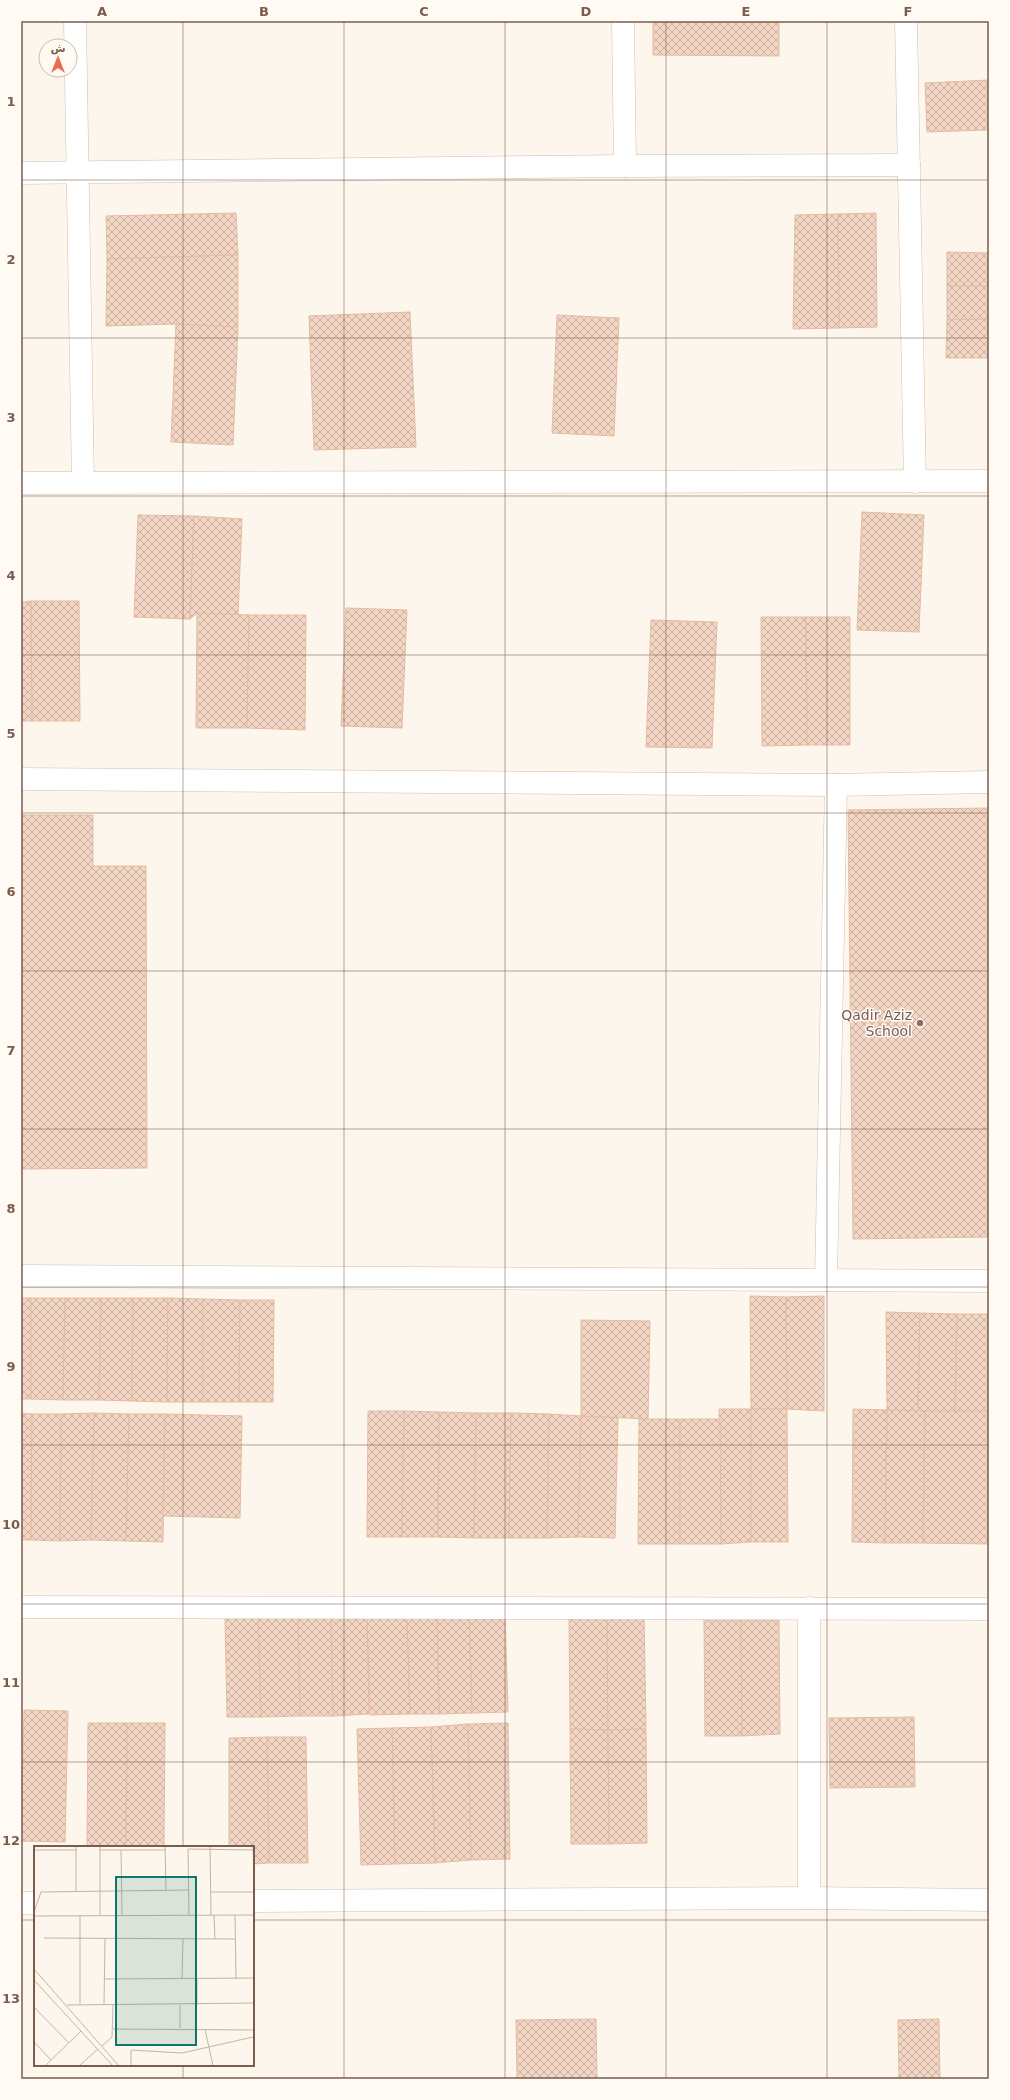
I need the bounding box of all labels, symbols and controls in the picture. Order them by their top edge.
text: A [97,4,107,19]
text: B [259,4,269,19]
text: C [419,4,429,19]
text: D [581,4,592,19]
text: E [742,4,750,19]
text: F [904,4,912,19]
north arrow [38,38,78,78]
text: ش [50,42,66,55]
text: 1 [6,94,16,109]
text: 2 [6,252,16,267]
text: 3 [6,410,16,425]
text: 4 [6,568,16,583]
text: 5 [6,726,16,741]
text: 6 [6,884,16,899]
place label: Qadir Aziz School [841,1007,912,1039]
marker: Qadir Aziz School [915,1018,925,1028]
text: 7 [6,1043,16,1058]
text: 8 [6,1201,16,1216]
text: 9 [6,1359,16,1374]
text: 10 [2,1517,20,1532]
text: 11 [2,1675,20,1690]
text: 12 [2,1833,20,1848]
inset map [34,1846,254,2066]
text: 13 [2,1991,20,2006]

